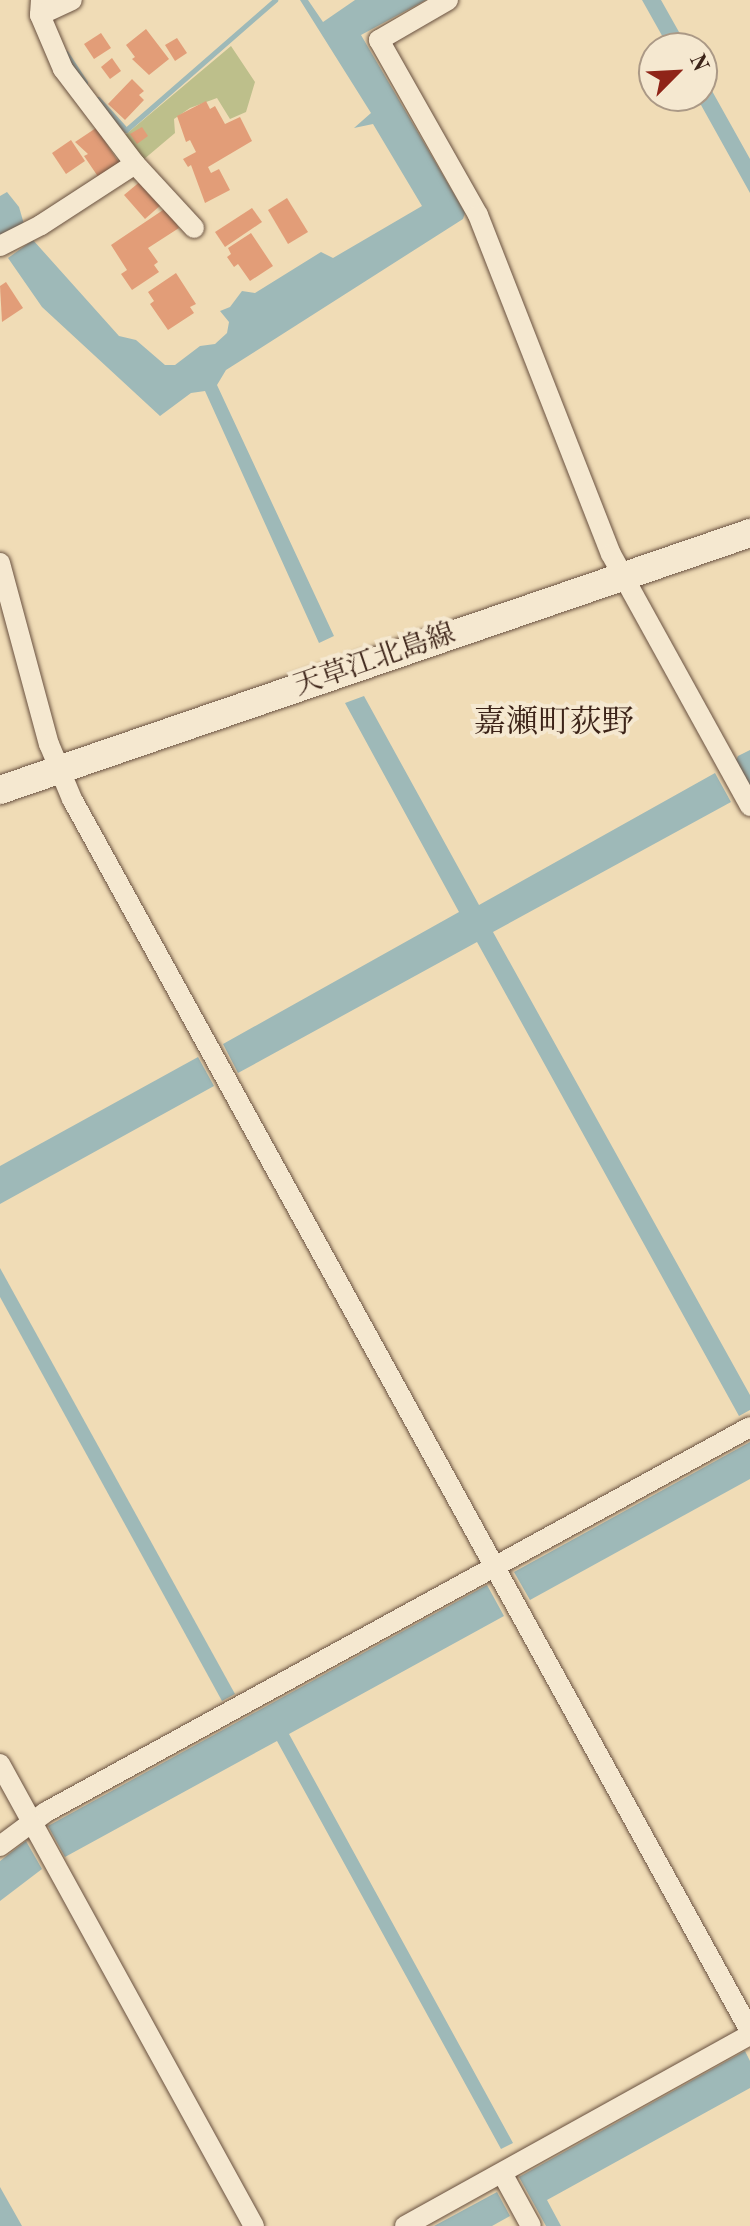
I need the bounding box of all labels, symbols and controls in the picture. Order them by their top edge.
north arrow [638,32,718,112]
text: N [685,51,712,75]
street label: 天草江北島線 [290,618,460,704]
district label: 嘉瀬町荻野 [474,705,634,743]

